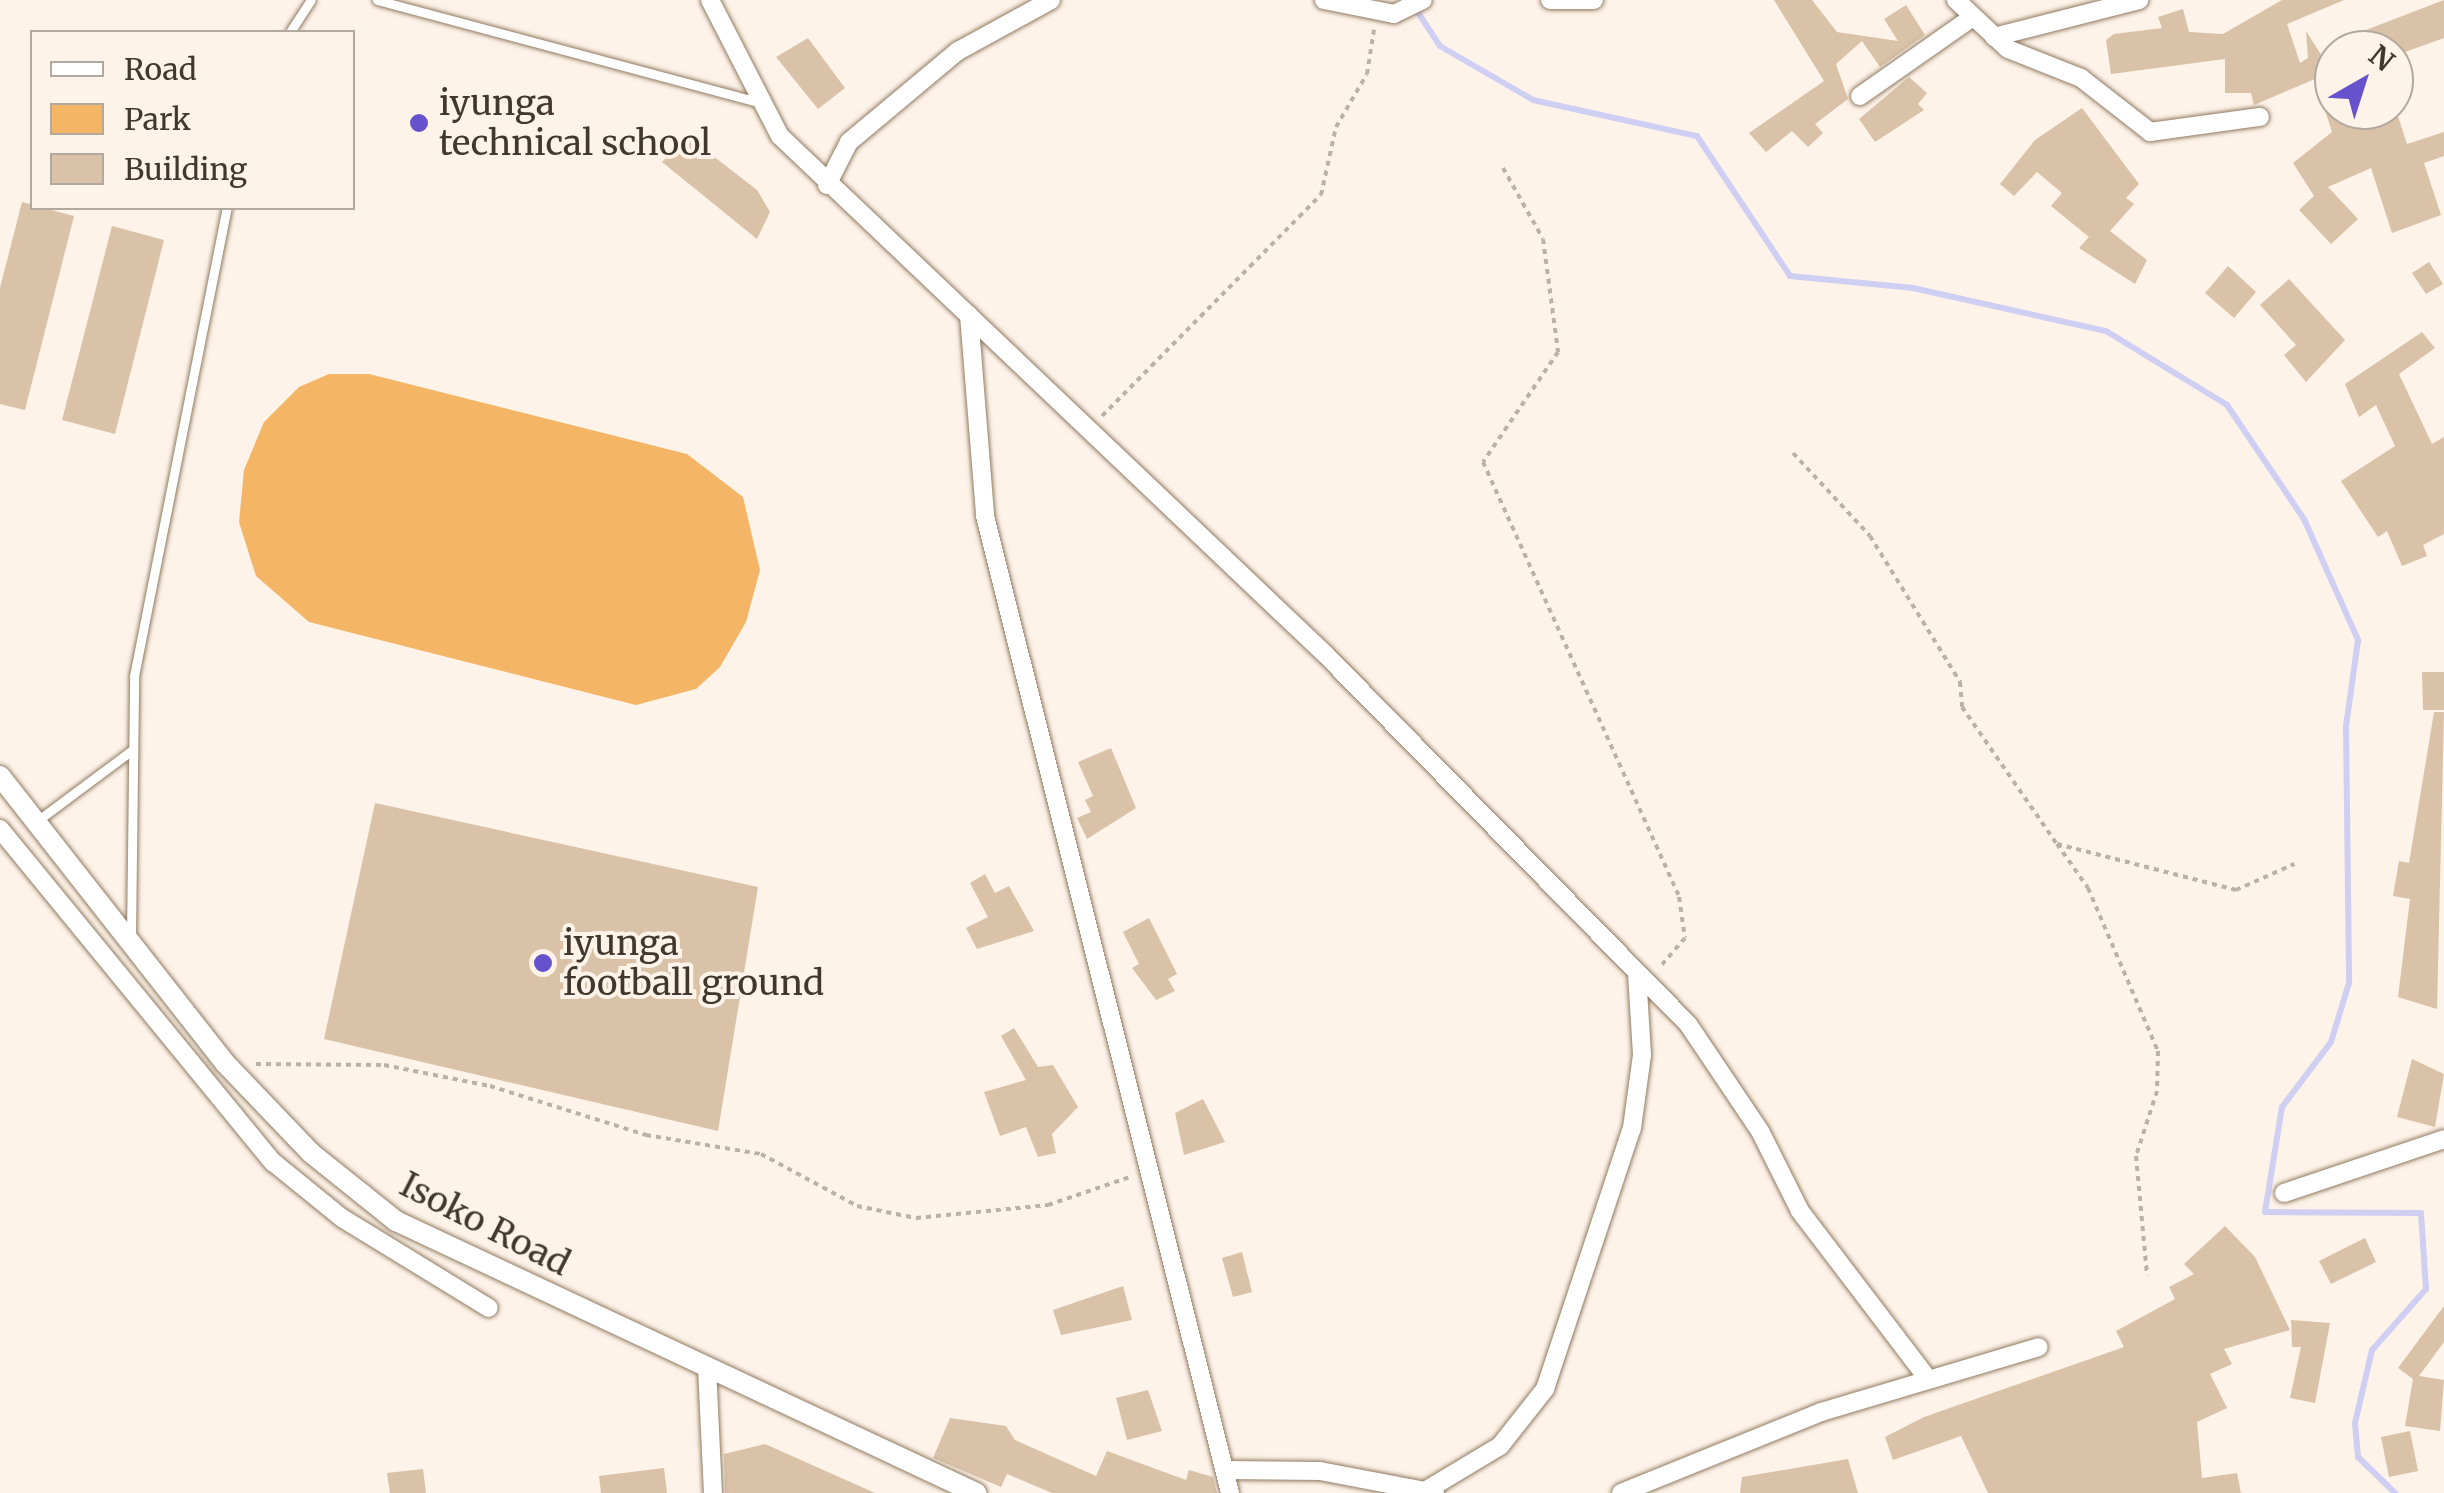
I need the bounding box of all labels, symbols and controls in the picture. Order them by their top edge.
legend [30,30,355,210]
north arrow [2314,30,2414,130]
text: N [2362,37,2402,79]
text: Road [124,50,197,88]
place label: iyunga technical school [439,82,711,164]
text: Park [124,100,191,138]
marker: iyunga technical school [408,112,430,134]
text: Building [124,150,247,188]
place label: iyunga football ground [563,922,824,1004]
marker: iyunga football ground [532,952,554,974]
street label: Isoko Road [393,1163,577,1285]

